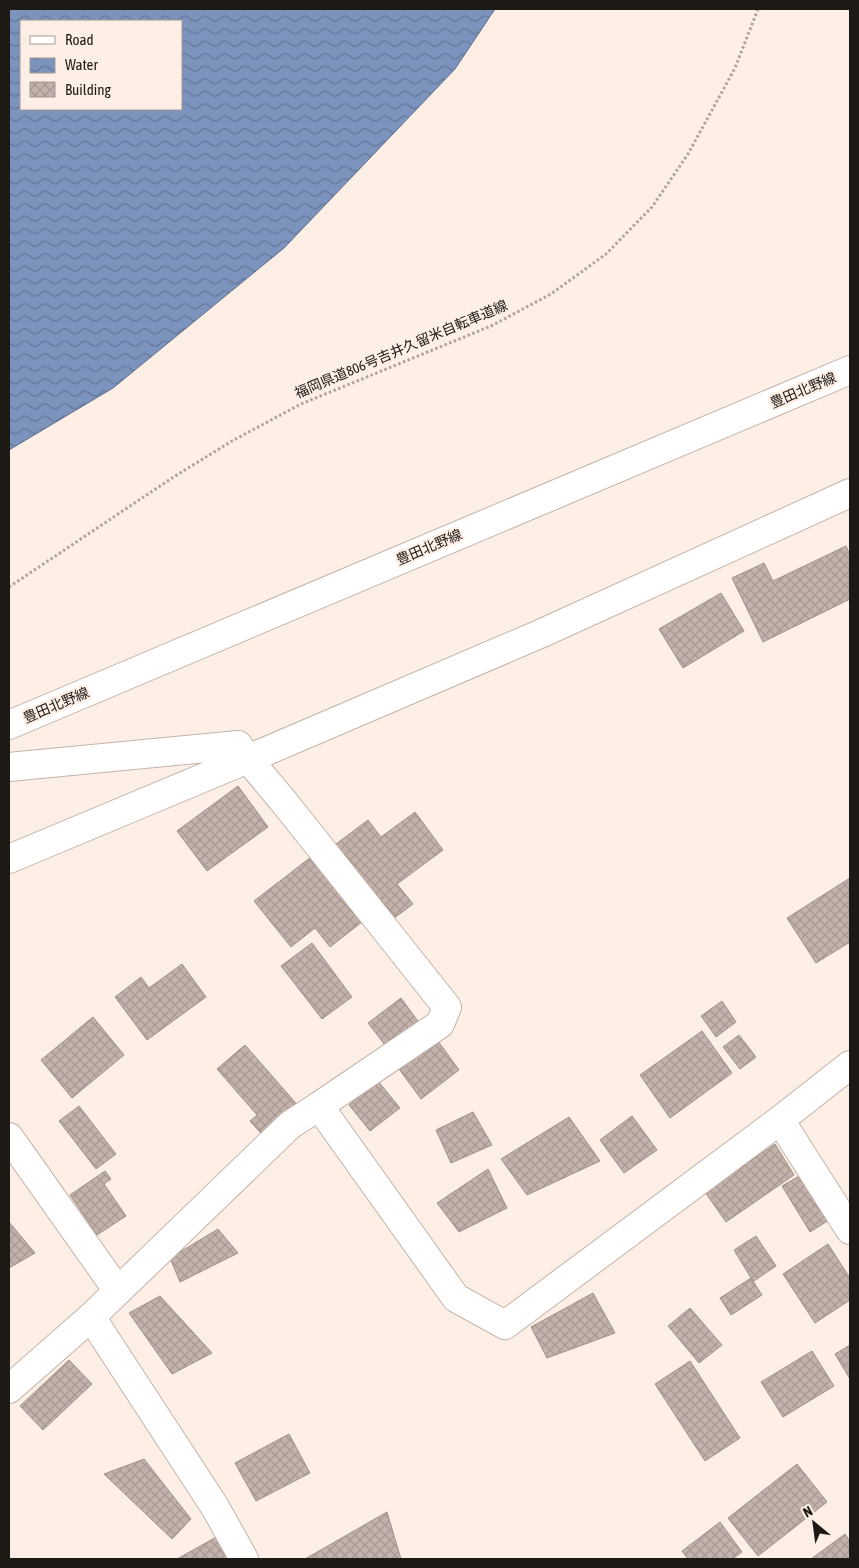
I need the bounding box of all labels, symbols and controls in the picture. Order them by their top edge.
legend [20,20,182,110]
text: Road [65,31,94,48]
text: Water [65,56,98,73]
text: Building [65,81,111,98]
street label: 福岡県道806号吉井久留米自転車道線 [292,297,510,401]
street label: 豊田北野線 [768,369,838,411]
street label: 豊田北野線 [394,526,464,568]
street label: 豊田北野線 [21,684,91,726]
north arrow [789,1498,839,1548]
text: N [800,1503,815,1521]

